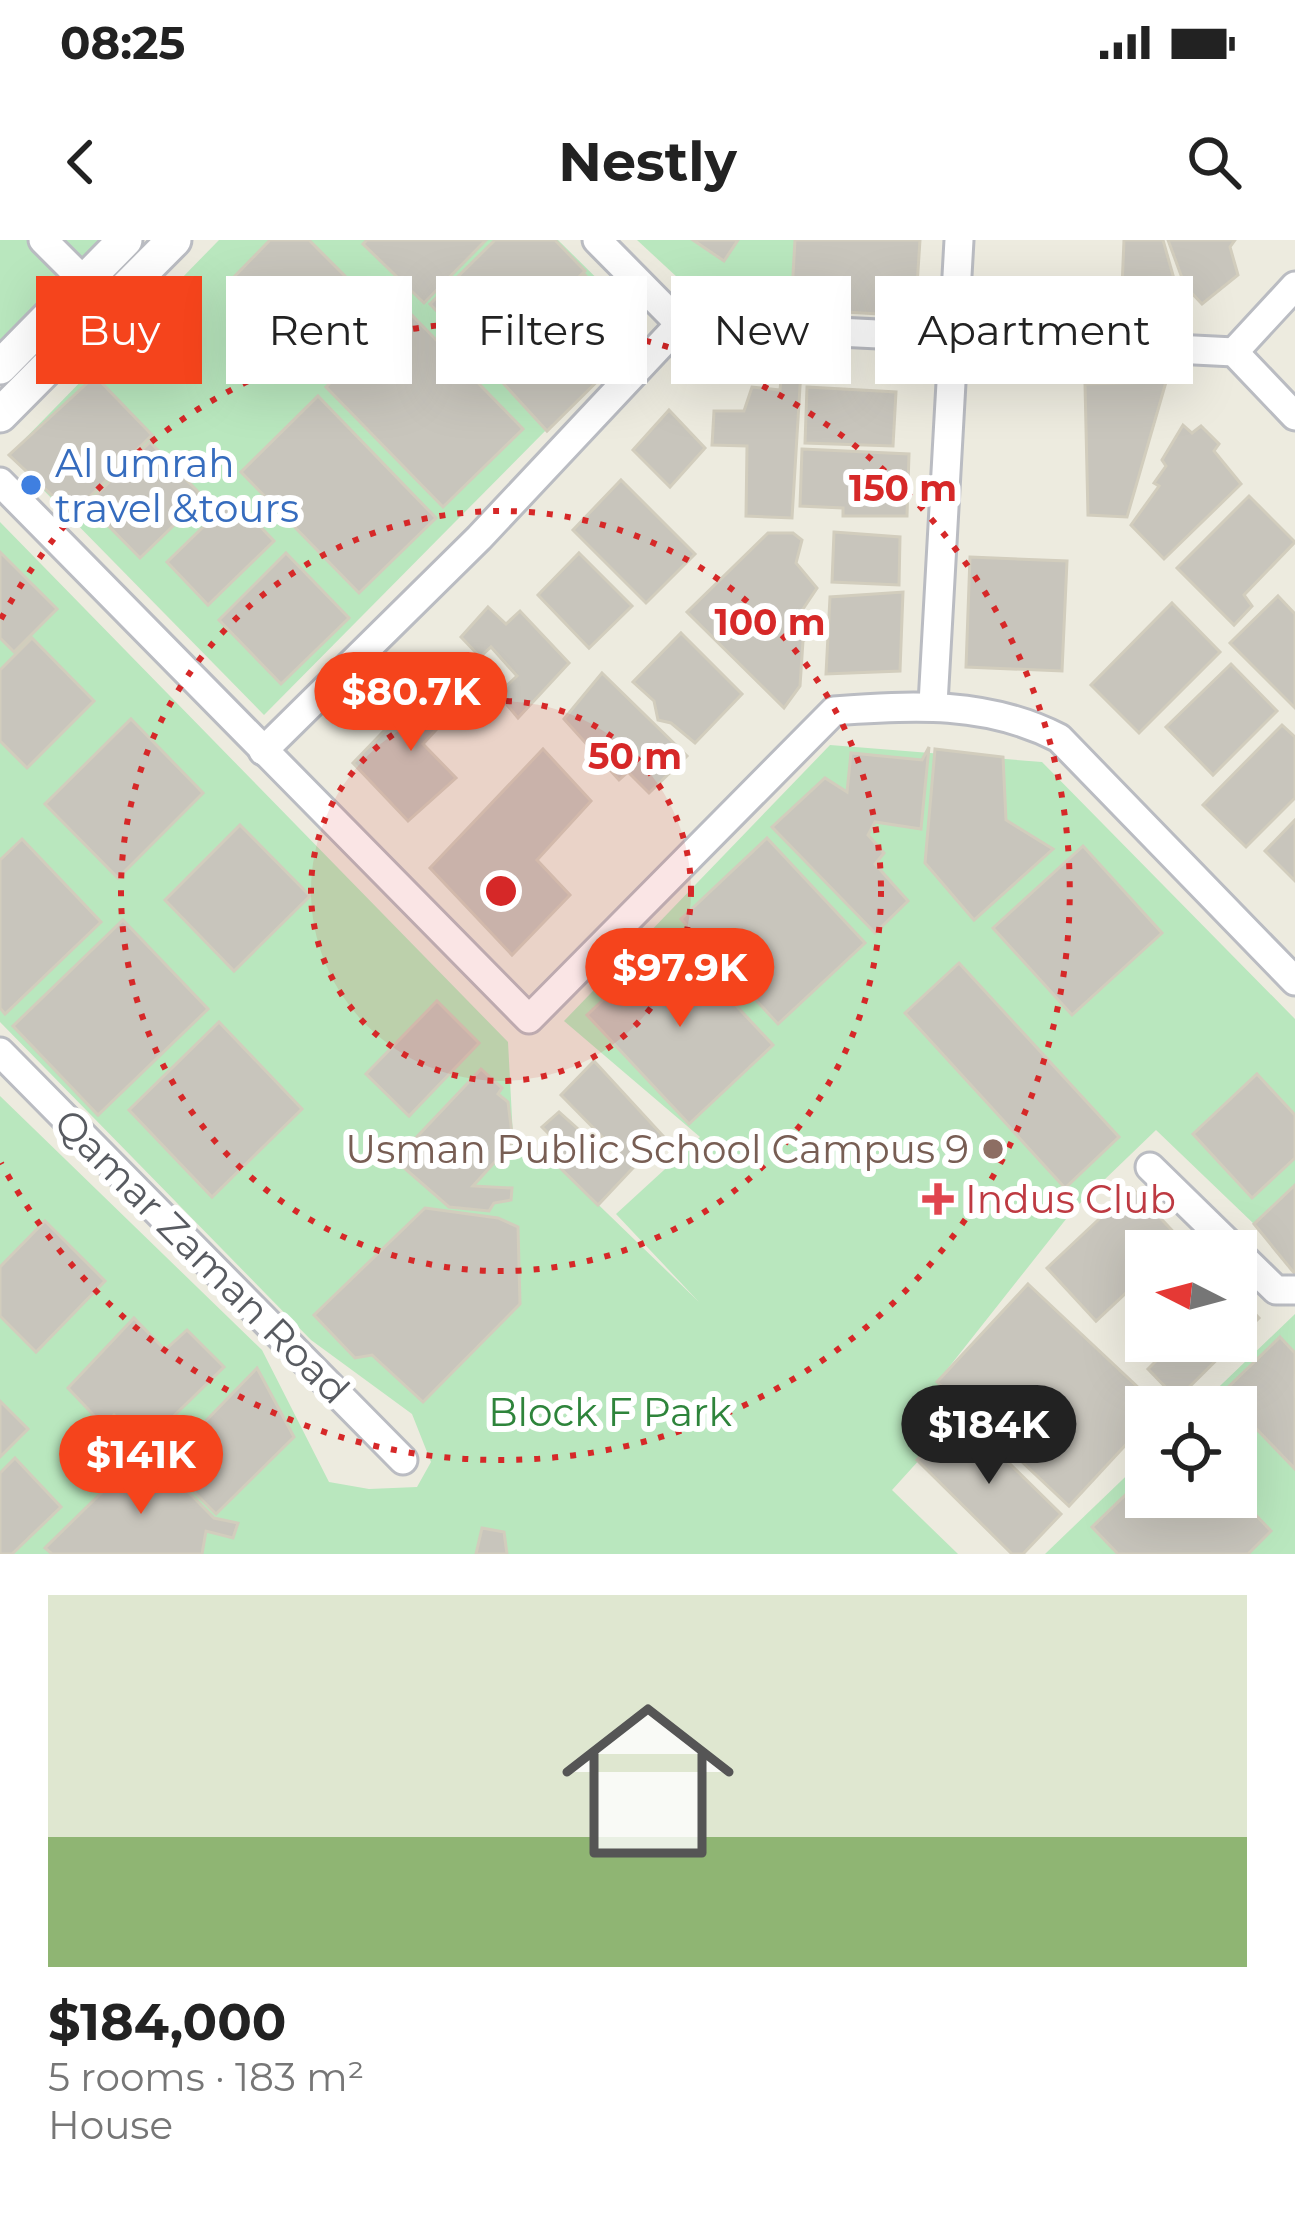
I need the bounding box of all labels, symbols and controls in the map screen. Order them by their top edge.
text: 08:25 [60,15,185,70]
icon: back [48,129,114,195]
text: Nestly [558,129,737,195]
icon: search [1181,129,1247,195]
chip: Buy [36,276,202,384]
chip: Rent [226,276,412,384]
chip: Filters [436,276,647,384]
chip: New [671,276,851,384]
chip: Apartment [875,276,1193,384]
place label: Al umrah travel &tours [55,439,299,532]
text: 150 m [849,466,957,510]
marker: Al umrah travel &tours [18,472,44,498]
text: 100 m [715,600,825,644]
pin: $80.7K [313,652,509,754]
text: $80.7K [341,667,481,715]
text: 50 m [588,734,682,778]
centre of rings [480,870,522,912]
pin: $97.9K [582,928,778,1030]
text: $97.9K [612,943,748,991]
street label: Qamar Zaman Road [45,1099,359,1413]
place label: Usman Public School Campus 9 [345,1125,969,1173]
marker: Usman Public School Campus 9 [980,1136,1006,1162]
place label: Indus Club [965,1175,1176,1223]
marker: Indus Club [922,1183,954,1215]
north arrow [1125,1230,1257,1362]
map controls [1125,1230,1257,1518]
pin: $184K [905,1385,1073,1487]
button: locate [1125,1386,1257,1518]
park label: Block F Park [488,1388,732,1436]
text: $184K [928,1400,1050,1448]
pin: $141K [57,1415,225,1517]
text: $141K [86,1430,196,1478]
icon: home [540,1673,756,1889]
text: $184,000 [48,1991,286,2053]
text: 5 rooms · 183 m² [48,2053,364,2101]
text: House [48,2101,173,2149]

